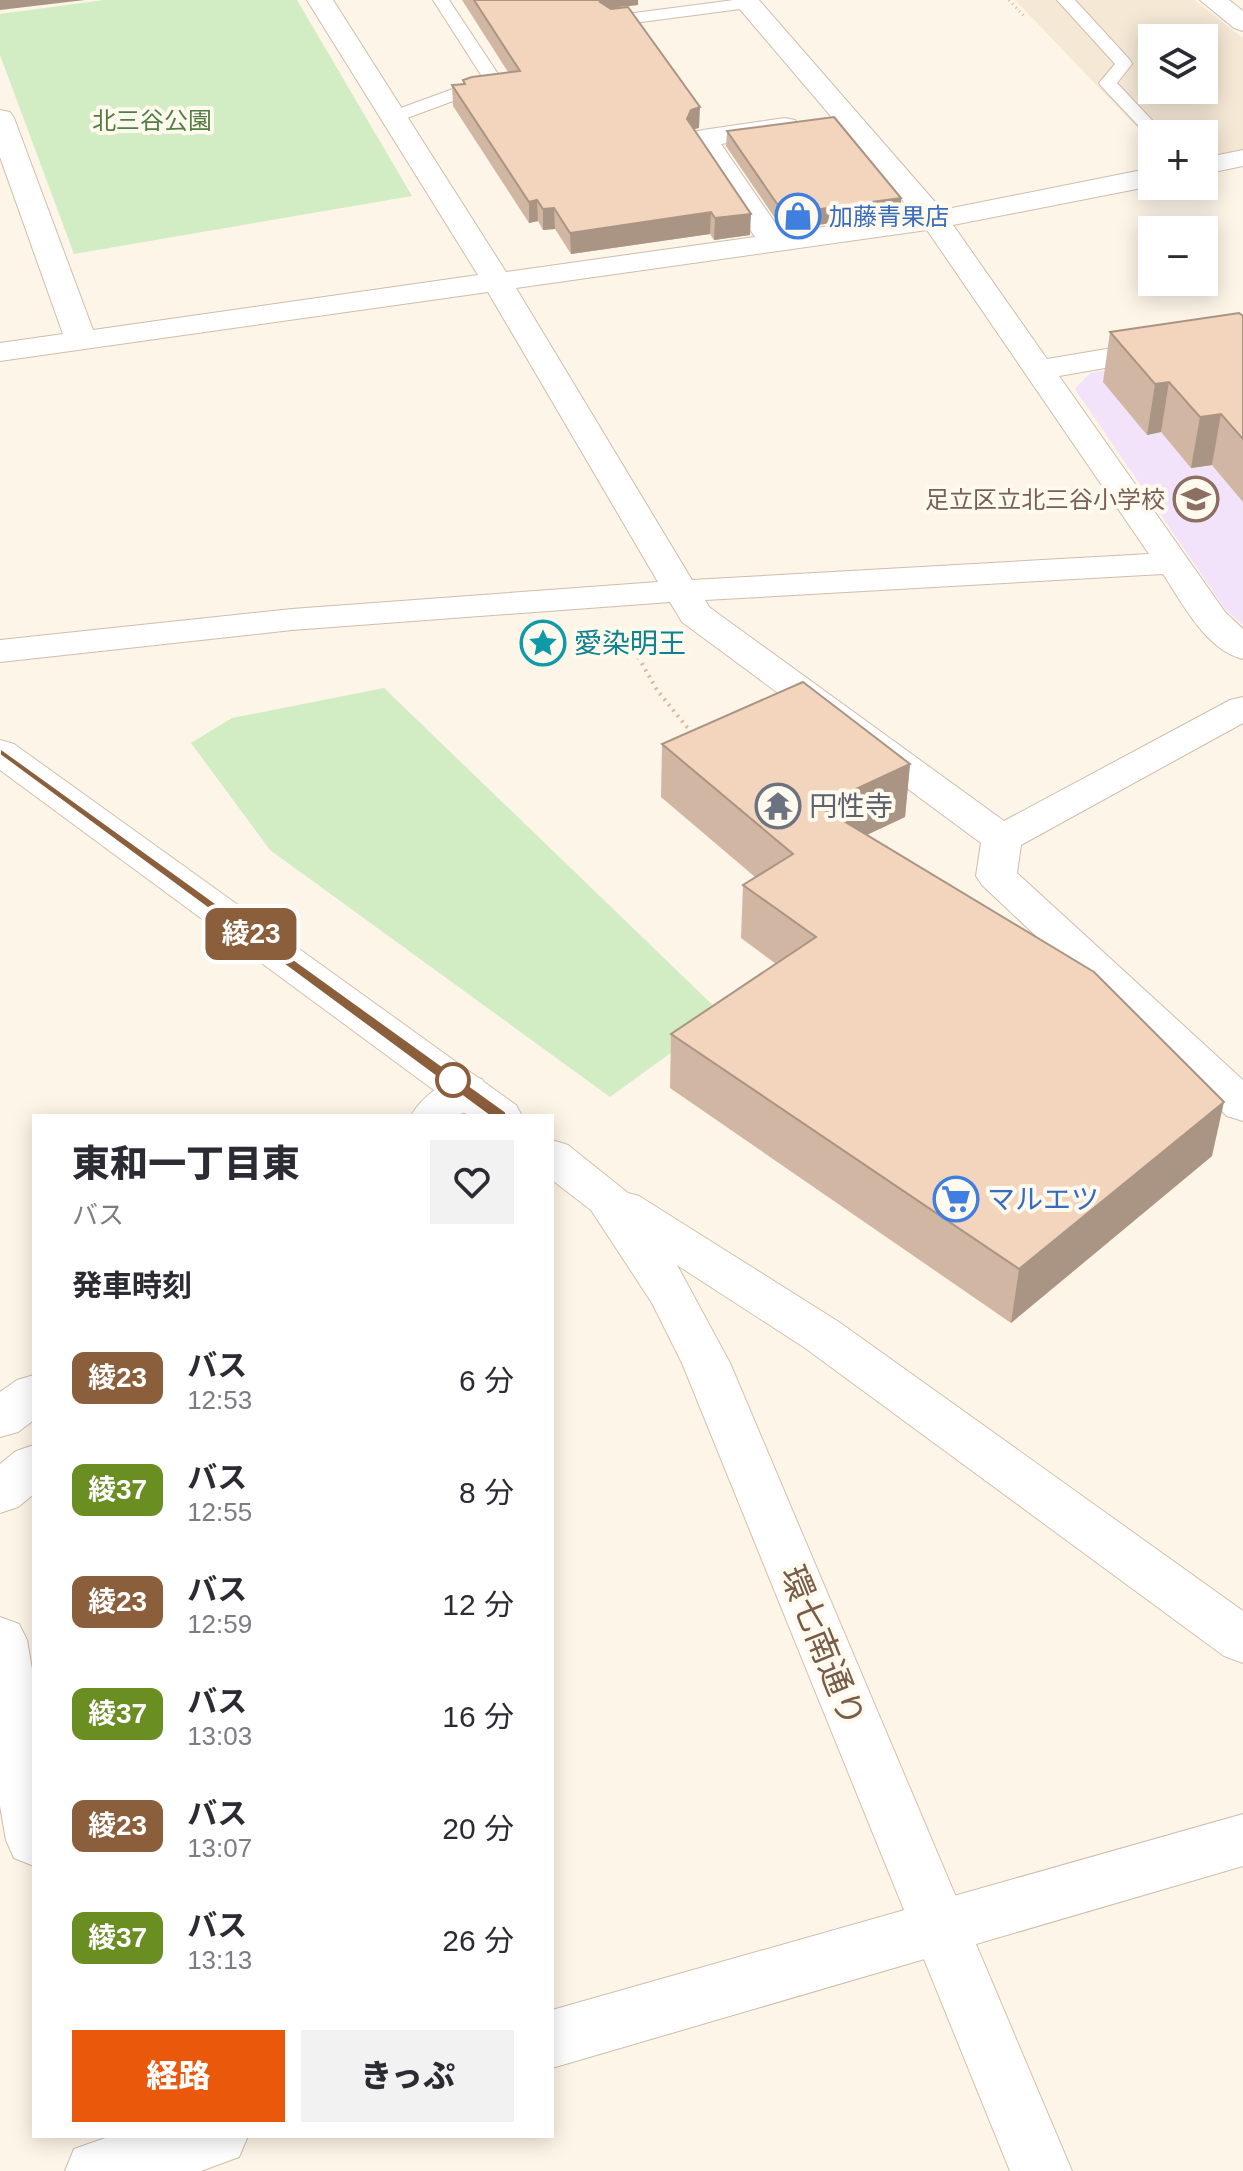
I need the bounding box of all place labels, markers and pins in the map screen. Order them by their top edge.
shop icon: 加藤青果店 [774,192,822,240]
place label: 加藤青果店 [829,203,949,230]
school or university icon: 足立区立北三谷小学校 [1172,475,1220,523]
place label: 足立区立北三谷小学校 [925,486,1165,513]
place icon: 愛染明王 [519,619,567,667]
place label: 愛染明王 [574,628,686,659]
temple icon: 円性寺 [754,782,802,830]
place label: 円性寺 [809,791,893,822]
unlabelled marker [436,1063,470,1097]
supermarket icon: マルエツ [932,1175,980,1223]
place label: マルエツ [987,1184,1099,1215]

